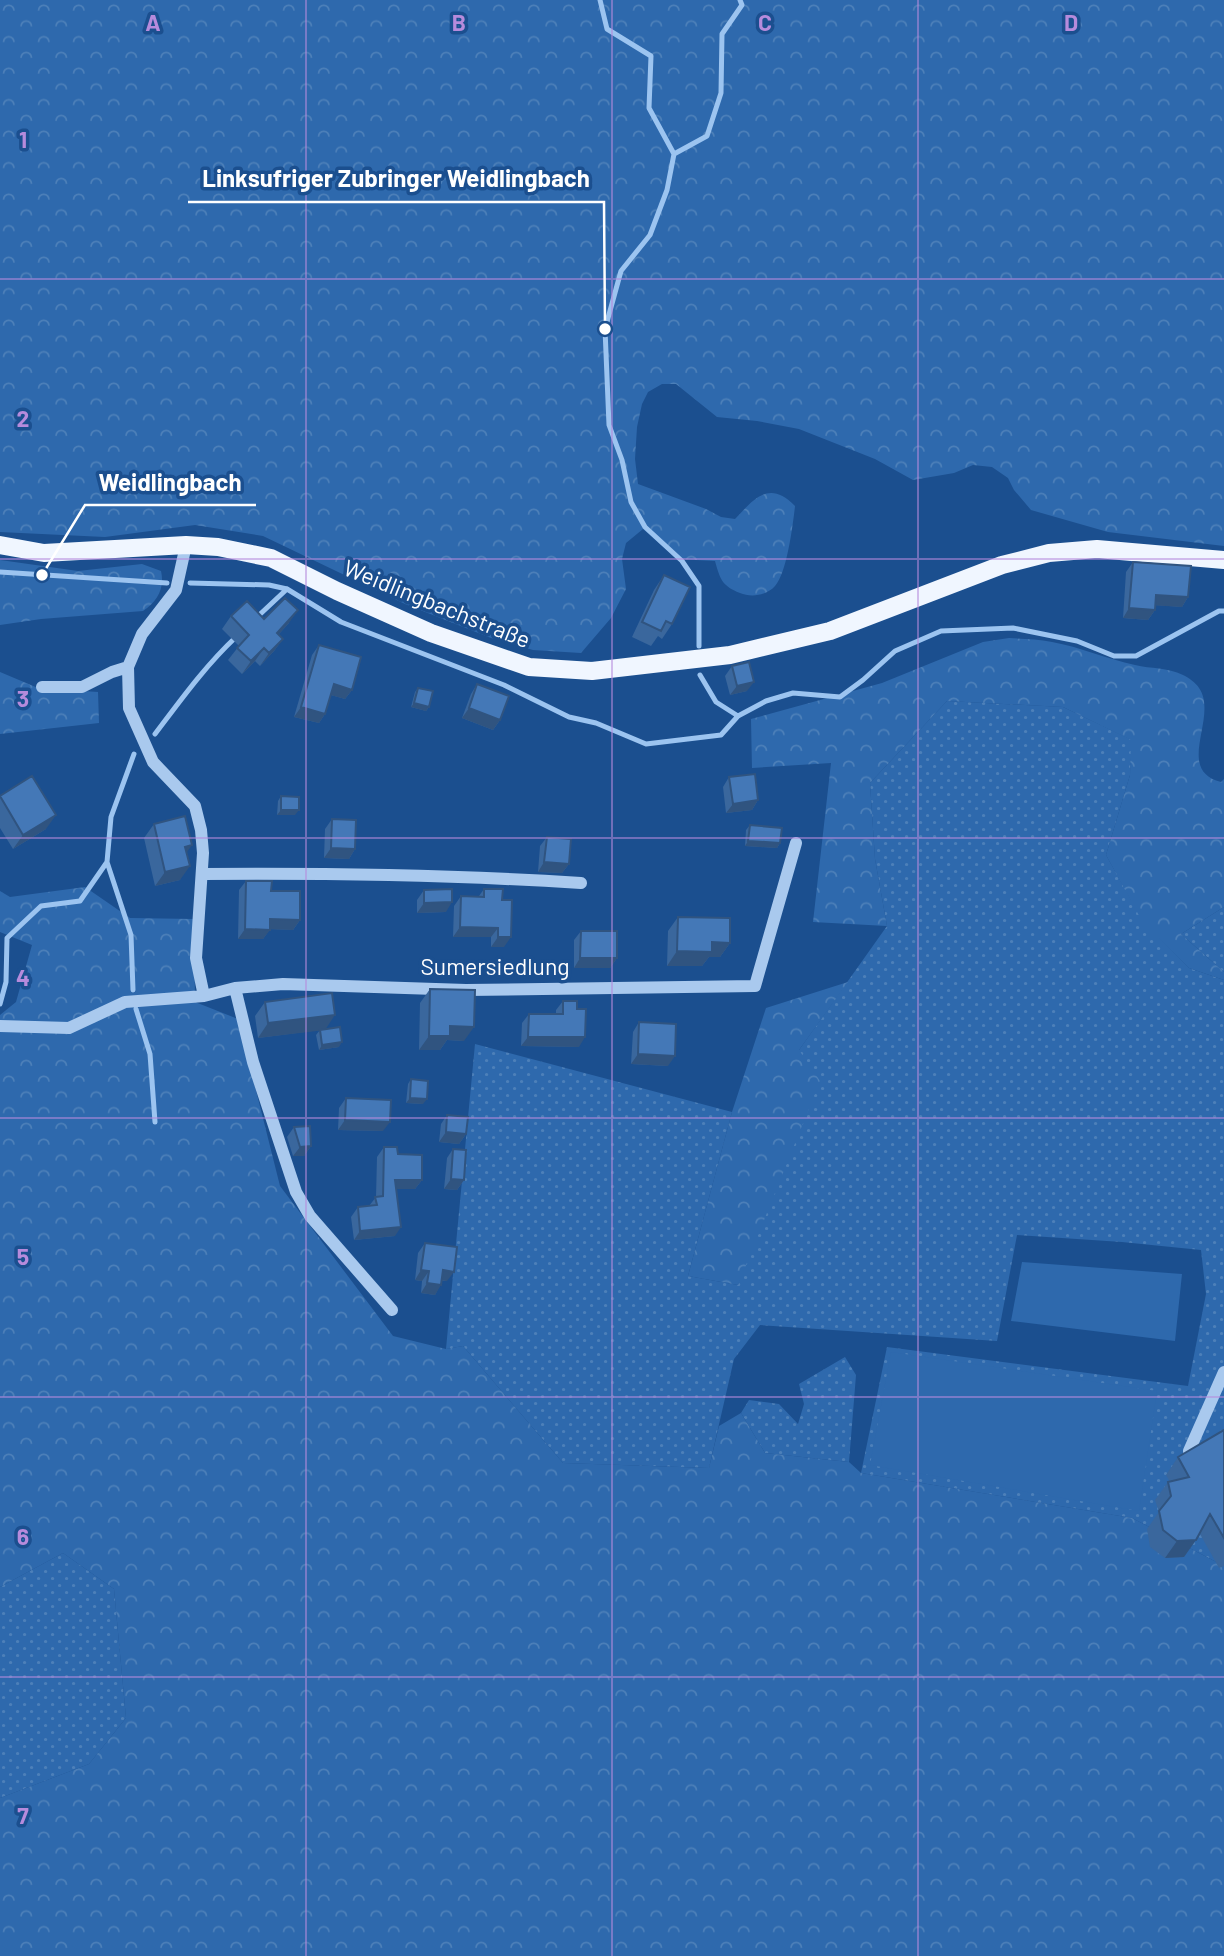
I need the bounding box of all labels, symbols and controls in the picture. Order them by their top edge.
text: A [145,8,161,36]
text: B [452,8,466,36]
text: C [758,8,772,36]
text: D [1064,8,1078,36]
text: 1 [19,125,27,153]
callout: Linksufriger Zubringer Weidlingbach [188,157,604,202]
text: Linksufriger Zubringer Weidlingbach [202,163,590,192]
text: 2 [17,404,29,432]
callout: Weidlingbach [85,460,256,505]
text: Weidlingbach [98,467,242,496]
street label: Weidlingbachstraße [340,553,535,653]
text: 3 [17,684,29,712]
street label: Sumersiedlung [420,952,570,980]
text: 4 [16,963,30,991]
text: 5 [17,1242,29,1270]
text: 6 [17,1522,29,1550]
text: 7 [17,1801,29,1829]

